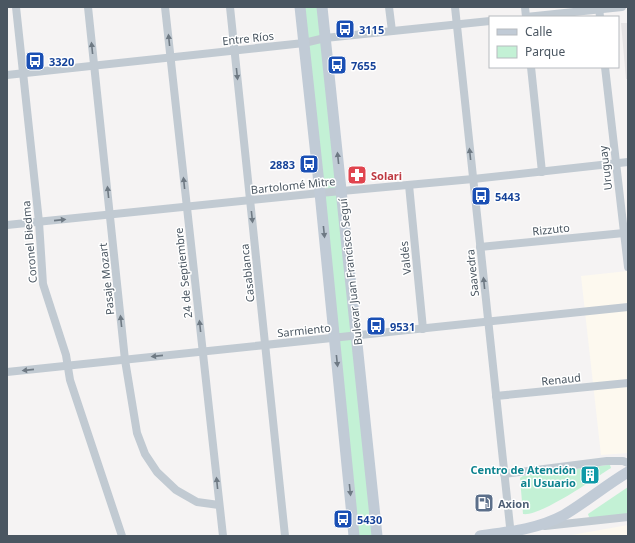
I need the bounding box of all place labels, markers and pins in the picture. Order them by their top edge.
bus stop icon: 3115 [334,18,356,40]
place label: 3115 [359,22,384,37]
bus stop icon: 3320 [24,50,46,72]
place label: 3320 [49,54,74,69]
bus stop icon: 7655 [326,54,348,76]
place label: 7655 [351,58,376,73]
bus stop icon: 2883 [298,153,320,175]
place label: 2883 [270,157,295,172]
pharmacy icon: Solari [346,164,368,186]
place label: Solari [371,168,402,183]
bus stop icon: 5443 [470,185,492,207]
place label: 5443 [495,189,520,204]
bus stop icon: 9531 [365,315,387,337]
place label: 9531 [390,319,415,334]
place label: Centro de Atención al Usuario [471,462,576,490]
building icon: Centro de Atención al Usuario [579,464,601,486]
fuel station icon: Axion [473,492,495,514]
place label: Axion [498,496,529,511]
bus stop icon: 5430 [332,508,354,530]
place label: 5430 [357,512,382,527]

